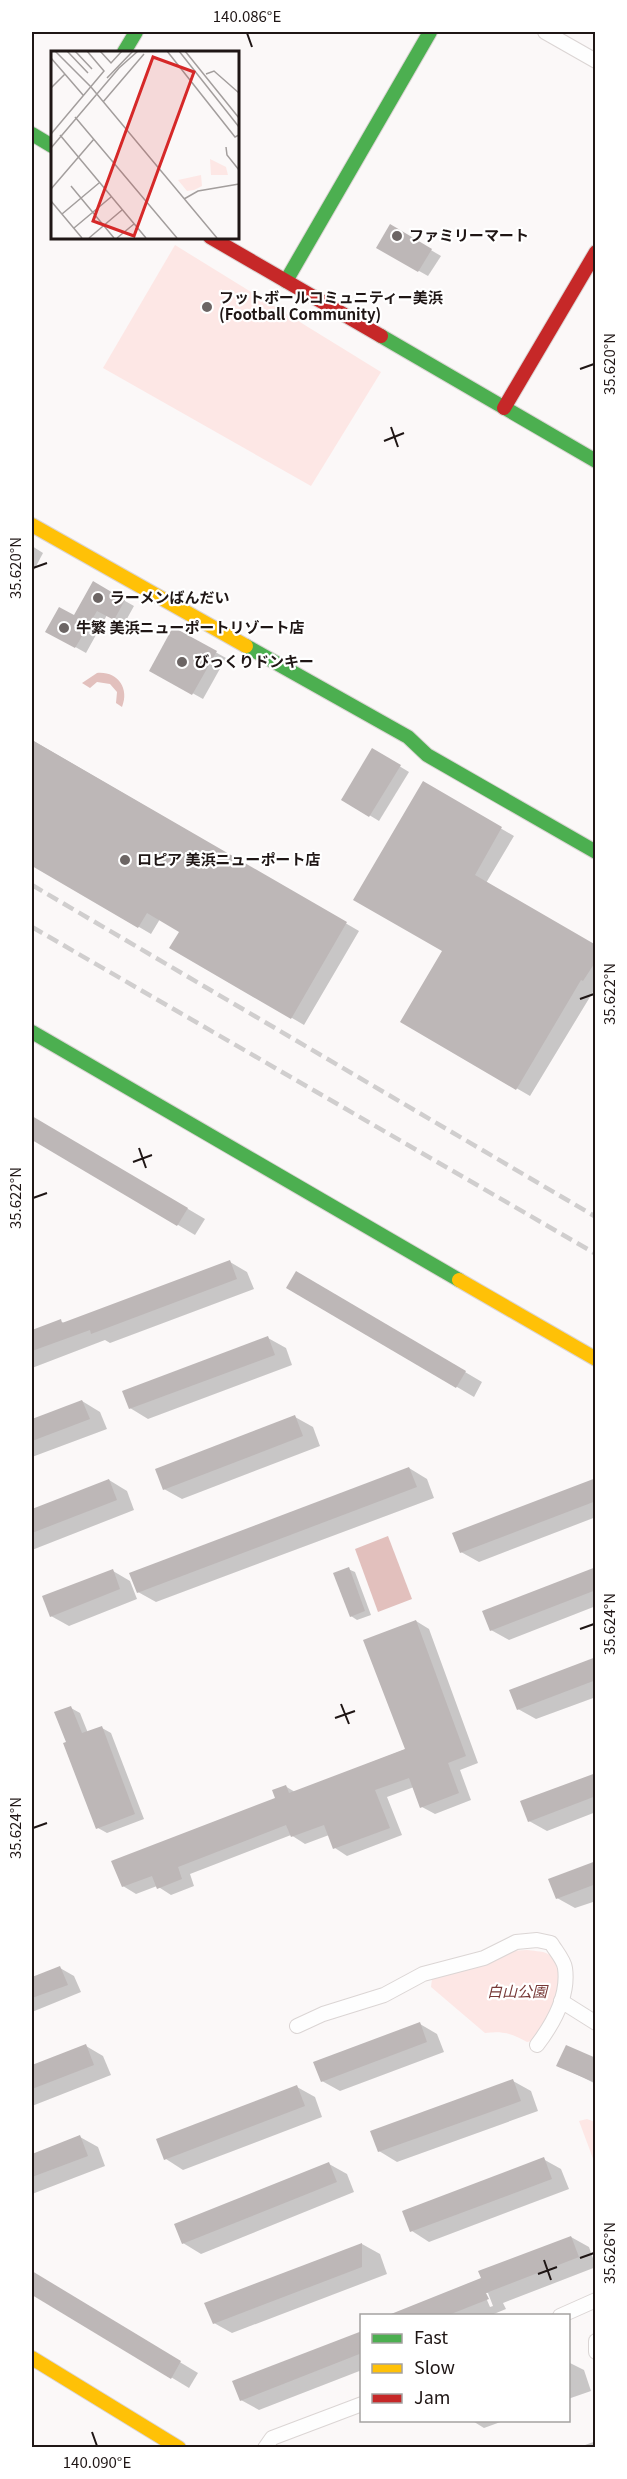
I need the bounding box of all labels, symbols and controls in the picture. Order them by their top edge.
text: 140.086°E [213,5,281,26]
inset map [51,51,238,238]
place label: ファミリーマート [409,224,529,245]
marker: ファミリーマート [390,229,404,243]
place label: フットボールコミュニティー美浜 (Football Community) [219,286,444,324]
marker: フットボールコミュニティー美浜 (Football Community) [200,300,214,314]
text: 35.620°N [598,333,619,395]
text: 35.620°N [4,537,25,599]
place label: ラーメンばんだい [110,586,229,607]
marker: ラーメンばんだい [91,591,105,605]
place label: 牛繁 美浜ニューポートリゾート店 [76,616,304,637]
marker: 牛繁 美浜ニューポートリゾート店 [57,621,71,635]
place label: びっくりドンキー [194,650,314,671]
marker: びっくりドンキー [175,655,189,669]
place label: ロピア 美浜ニューポート店 [137,848,320,869]
marker: ロピア 美浜ニューポート店 [118,853,132,867]
text: 35.622°N [598,963,619,1025]
text: 35.622°N [4,1167,25,1229]
text: 35.624°N [598,1593,619,1655]
text: 35.624°N [4,1797,25,1859]
park label: 白山公園 [487,1980,549,2001]
text: 35.626°N [598,2222,619,2284]
legend [360,2314,570,2422]
text: Fast [414,2323,448,2349]
text: Slow [414,2353,455,2379]
text: Jam [414,2383,450,2409]
text: 140.090°E [63,2451,131,2472]

